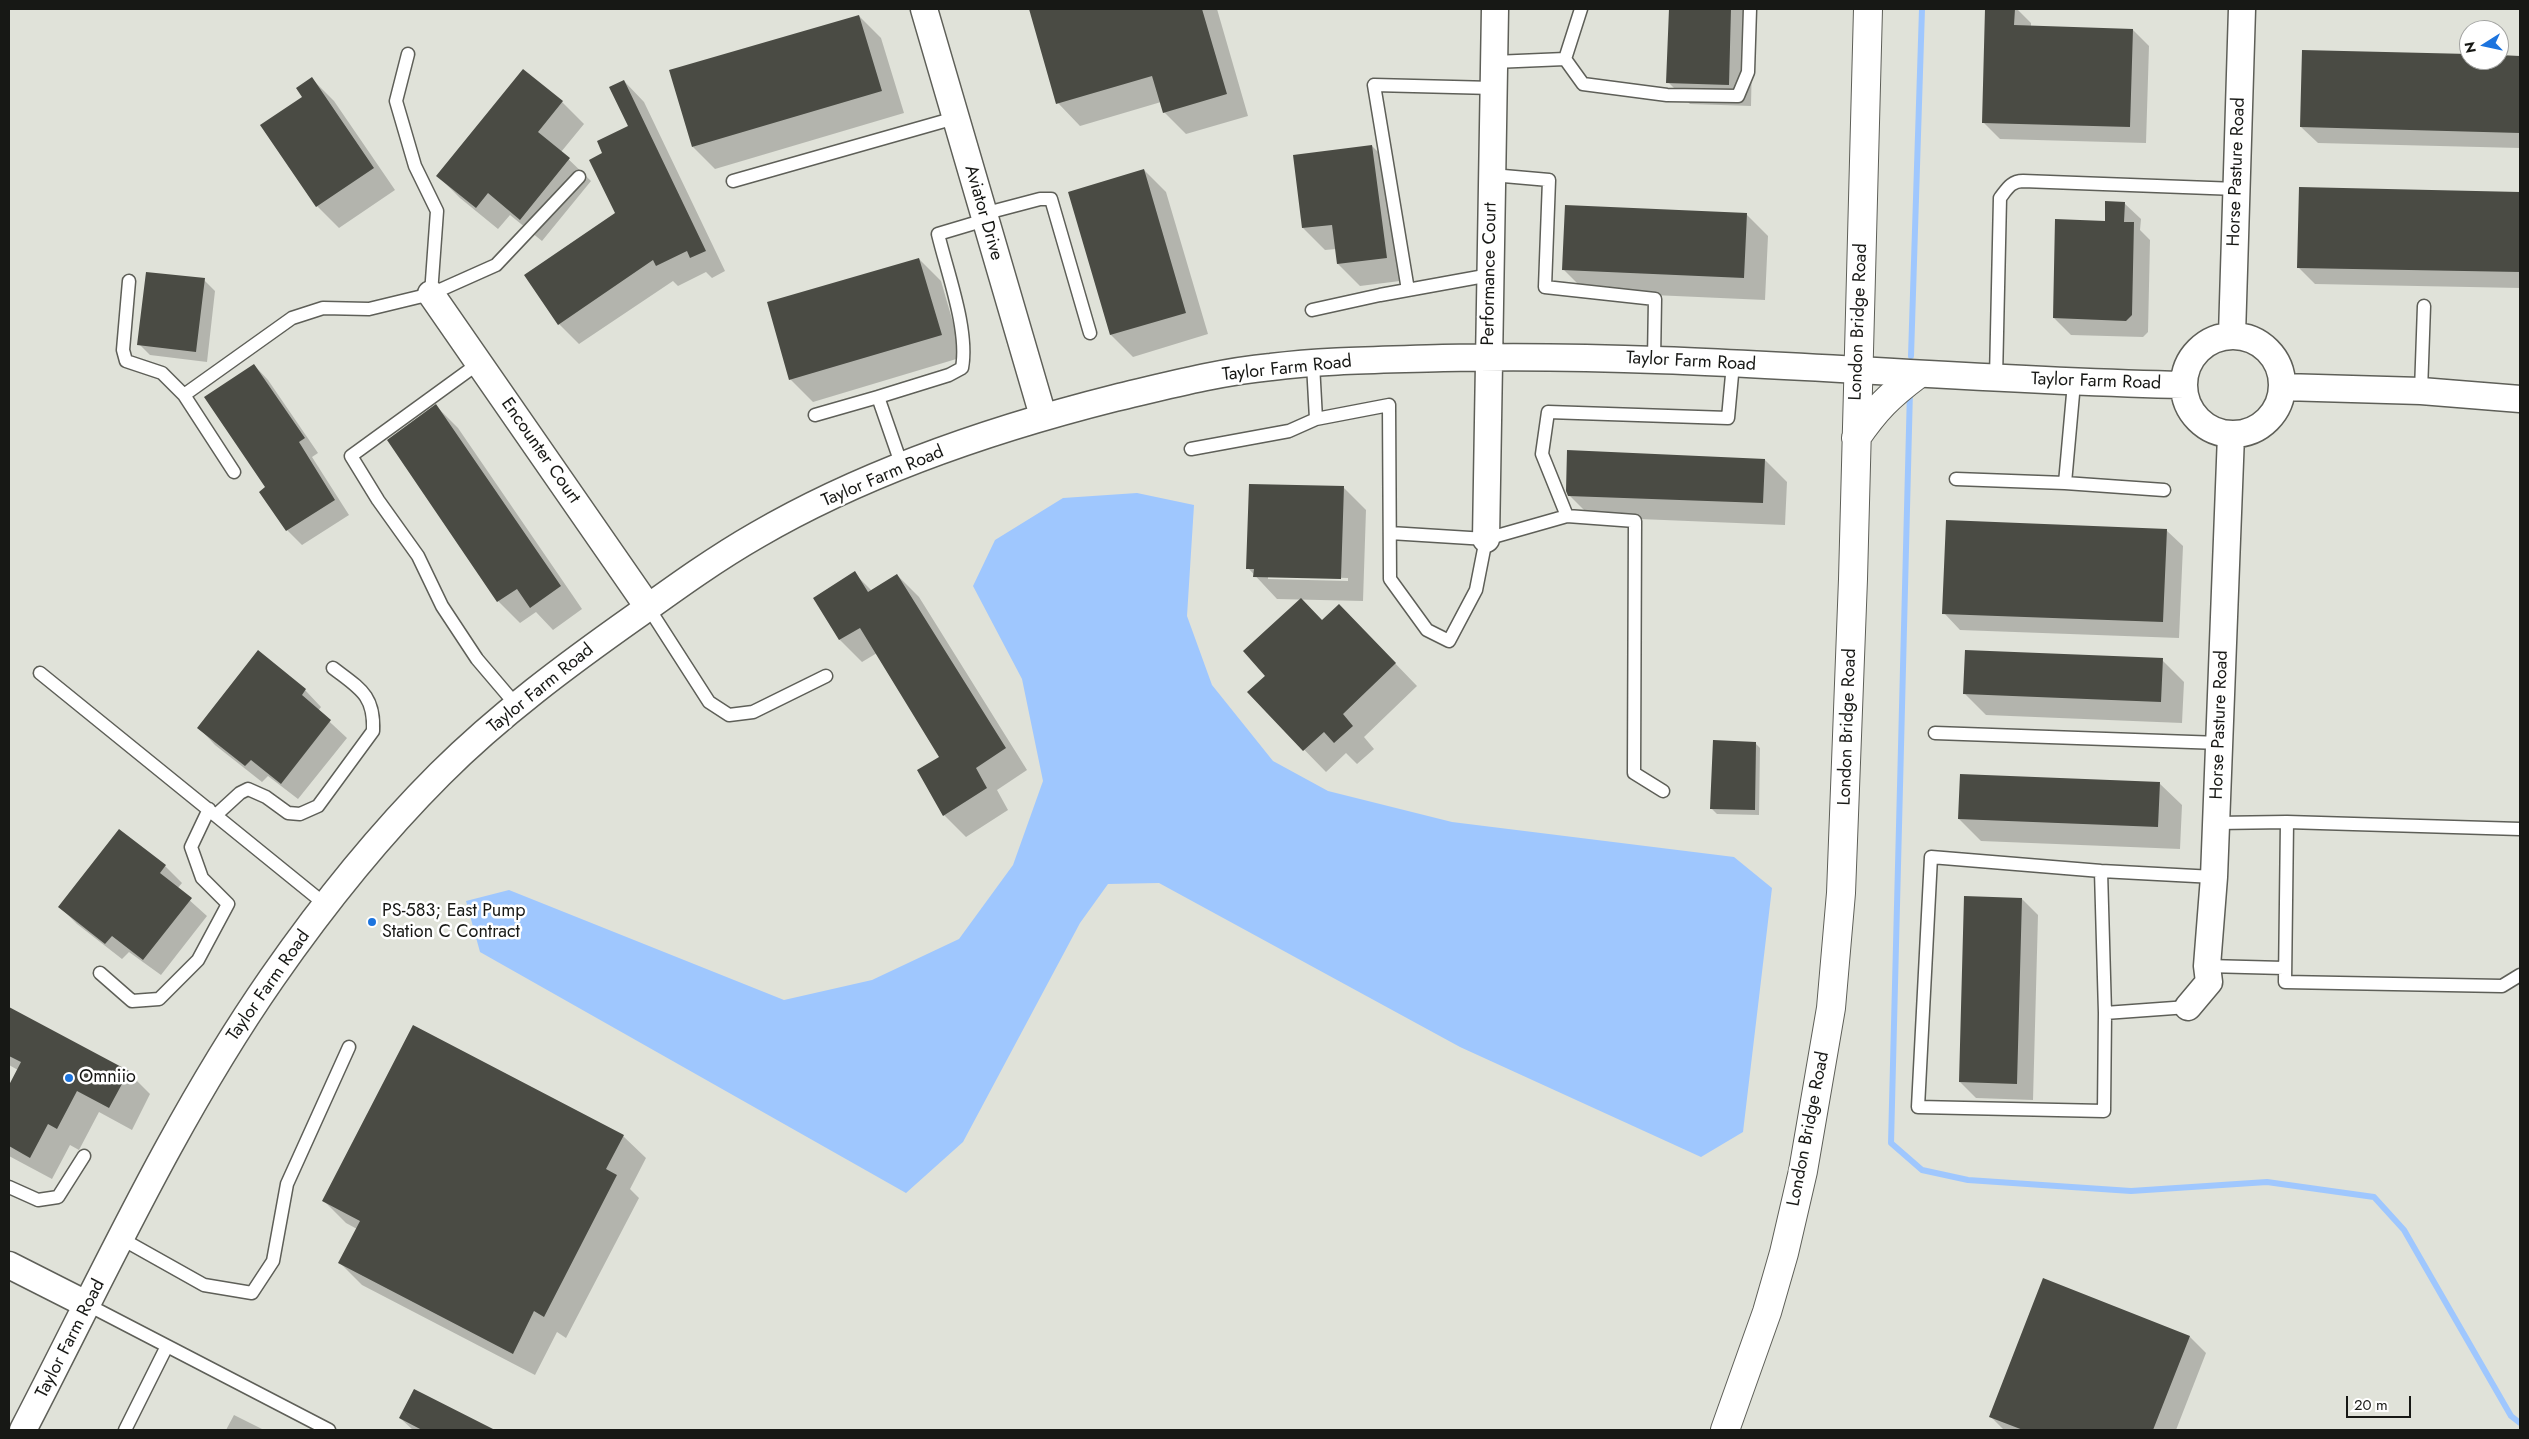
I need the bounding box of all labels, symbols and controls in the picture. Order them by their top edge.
north arrow [2459,20,2509,70]
text: N [2459,40,2481,55]
street label: Horse Pasture Road [2224,97,2250,247]
street label: Aviator Drive [959,163,1007,263]
street label: Performance Court [1478,202,1502,346]
street label: London Bridge Road [1845,243,1873,401]
street label: Taylor Farm Road [1625,348,1757,376]
street label: Taylor Farm Road [1221,351,1353,387]
street label: Taylor Farm Road [2031,369,2161,395]
street label: Encounter Court [496,394,584,508]
street label: Taylor Farm Road [819,442,947,512]
street label: Taylor Farm Road [484,640,598,738]
street label: London Bridge Road [1834,648,1862,806]
street label: Horse Pasture Road [2207,650,2233,800]
place label: PS-583; East Pump Station C Contract [382,901,525,944]
marker: PS-583; East Pump Station C Contract [366,916,378,928]
street label: Taylor Farm Road [223,926,315,1046]
street label: London Bridge Road [1783,1050,1835,1208]
place label: Omniio [79,1067,136,1089]
marker: Omniio [63,1072,75,1084]
street label: Taylor Farm Road [32,1276,110,1402]
scale bar [2349,1386,2414,1418]
text: 20 m [2354,1394,2388,1416]

